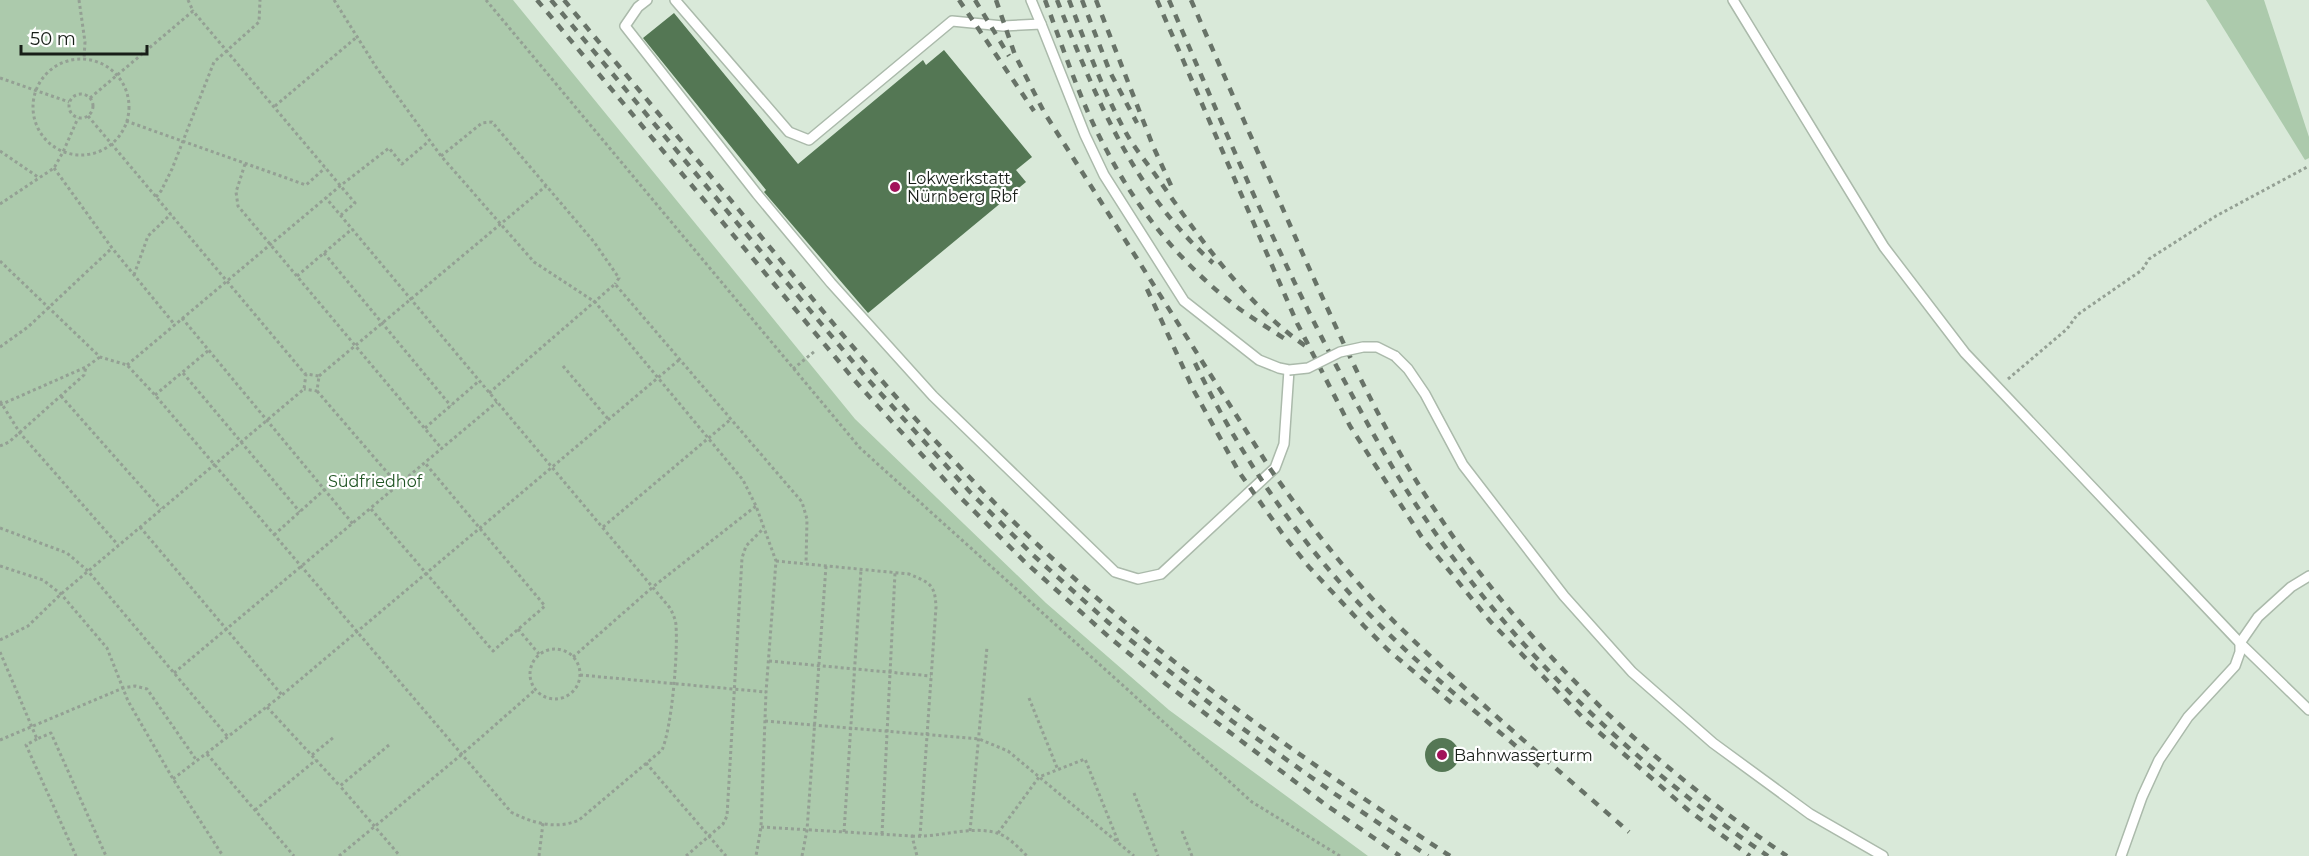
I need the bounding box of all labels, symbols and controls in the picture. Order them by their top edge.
scale bar [21,18,147,56]
text: 50 m [30,28,76,50]
place label: Lokwerkstatt Nürnberg Rbf [907,169,1018,206]
marker: Lokwerkstatt Nürnberg Rbf [888,180,902,194]
park label: Südfriedhof [328,472,423,491]
place label: Bahnwasserturm [1454,746,1593,765]
marker: Bahnwasserturm [1435,748,1449,762]

